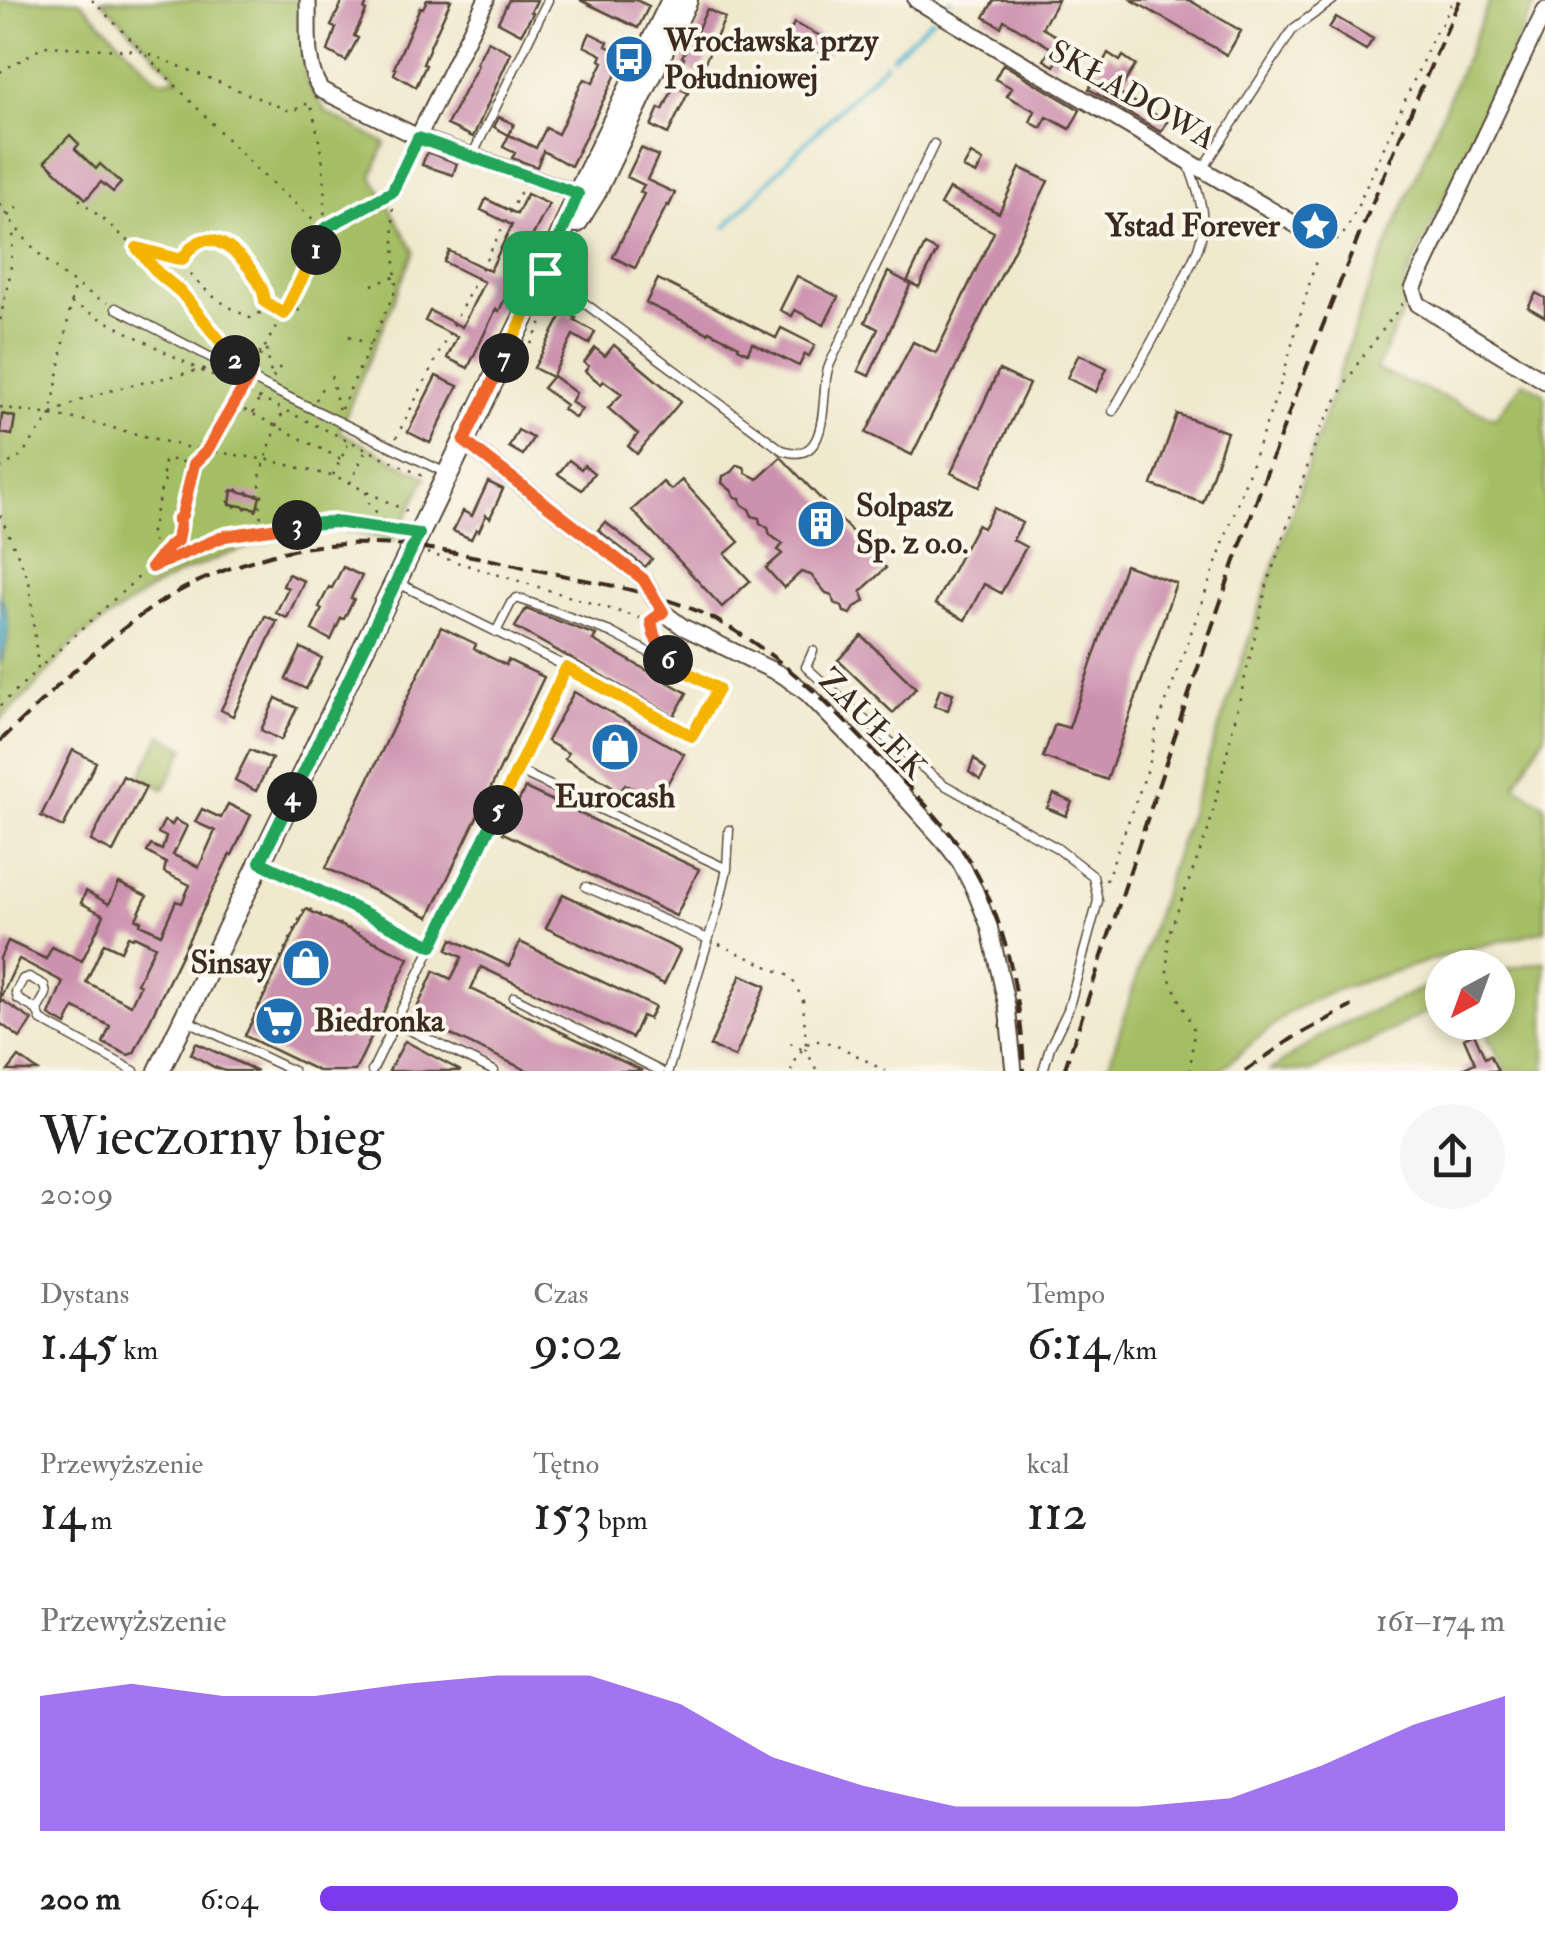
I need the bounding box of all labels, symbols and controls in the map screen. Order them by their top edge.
place label: Wrocławska przy Południowej [663,21,879,98]
street label: SKŁADOWA [1041,31,1223,159]
bus stop icon: Wrocławska przy Południowej [603,33,655,85]
place icon: Ystad Forever [1289,200,1341,252]
place label: Ystad Forever [1104,206,1281,246]
pin: 1 [291,225,341,275]
pin [503,231,588,316]
text: 1 [311,232,321,267]
icon: arrive [518,246,573,301]
pin: 7 [479,333,529,383]
pin: 2 [210,335,260,385]
text: 7 [498,340,510,375]
text: 2 [228,342,242,377]
place label: Solpasz Sp. z o.o. [856,486,968,563]
building icon: Solpasz Sp. z o.o. [795,498,847,550]
pin: 3 [272,500,322,550]
text: 3 [292,507,302,542]
pin: 6 [643,635,693,685]
text: 6 [661,642,675,677]
street label: ZAUŁEK [809,660,935,788]
shop icon: Eurocash [589,721,641,773]
pin: 4 [267,772,317,822]
place label: Eurocash [555,777,675,817]
text: 4 [284,779,300,814]
pin: 5 [473,785,523,835]
text: 5 [492,792,504,827]
shop icon: Sinsay [280,937,332,989]
place label: Sinsay [190,943,272,983]
north arrow [1425,950,1515,1040]
map controls [1425,950,1515,1040]
supermarket icon: Biedronka [253,995,305,1047]
place label: Biedronka [314,1001,445,1041]
text: Wieczorny bieg [40,1102,384,1171]
button: share [1400,1104,1505,1209]
text: 20:09 [40,1174,113,1214]
text: Dystans [40,1277,129,1312]
text: Czas [533,1277,588,1312]
text: Tempo [1027,1277,1105,1312]
text: 1.45 [40,1312,117,1375]
text: 9:02 [533,1312,622,1375]
text: 6:14 [1027,1312,1109,1375]
text: km [117,1333,158,1368]
text: /km [1109,1333,1157,1368]
text: Przewyższenie [40,1447,203,1482]
text: Tętno [533,1447,599,1482]
text: kcal [1027,1447,1070,1482]
text: 14 [40,1482,85,1545]
text: 153 [533,1482,592,1545]
text: 112 [1027,1482,1088,1545]
text: m [85,1503,112,1538]
text: bpm [592,1503,648,1538]
text: Przewyższenie [40,1601,227,1641]
text: 161–174 m [1376,1601,1505,1641]
text: 200 m [40,1879,121,1919]
text: 6:04 [200,1879,258,1919]

